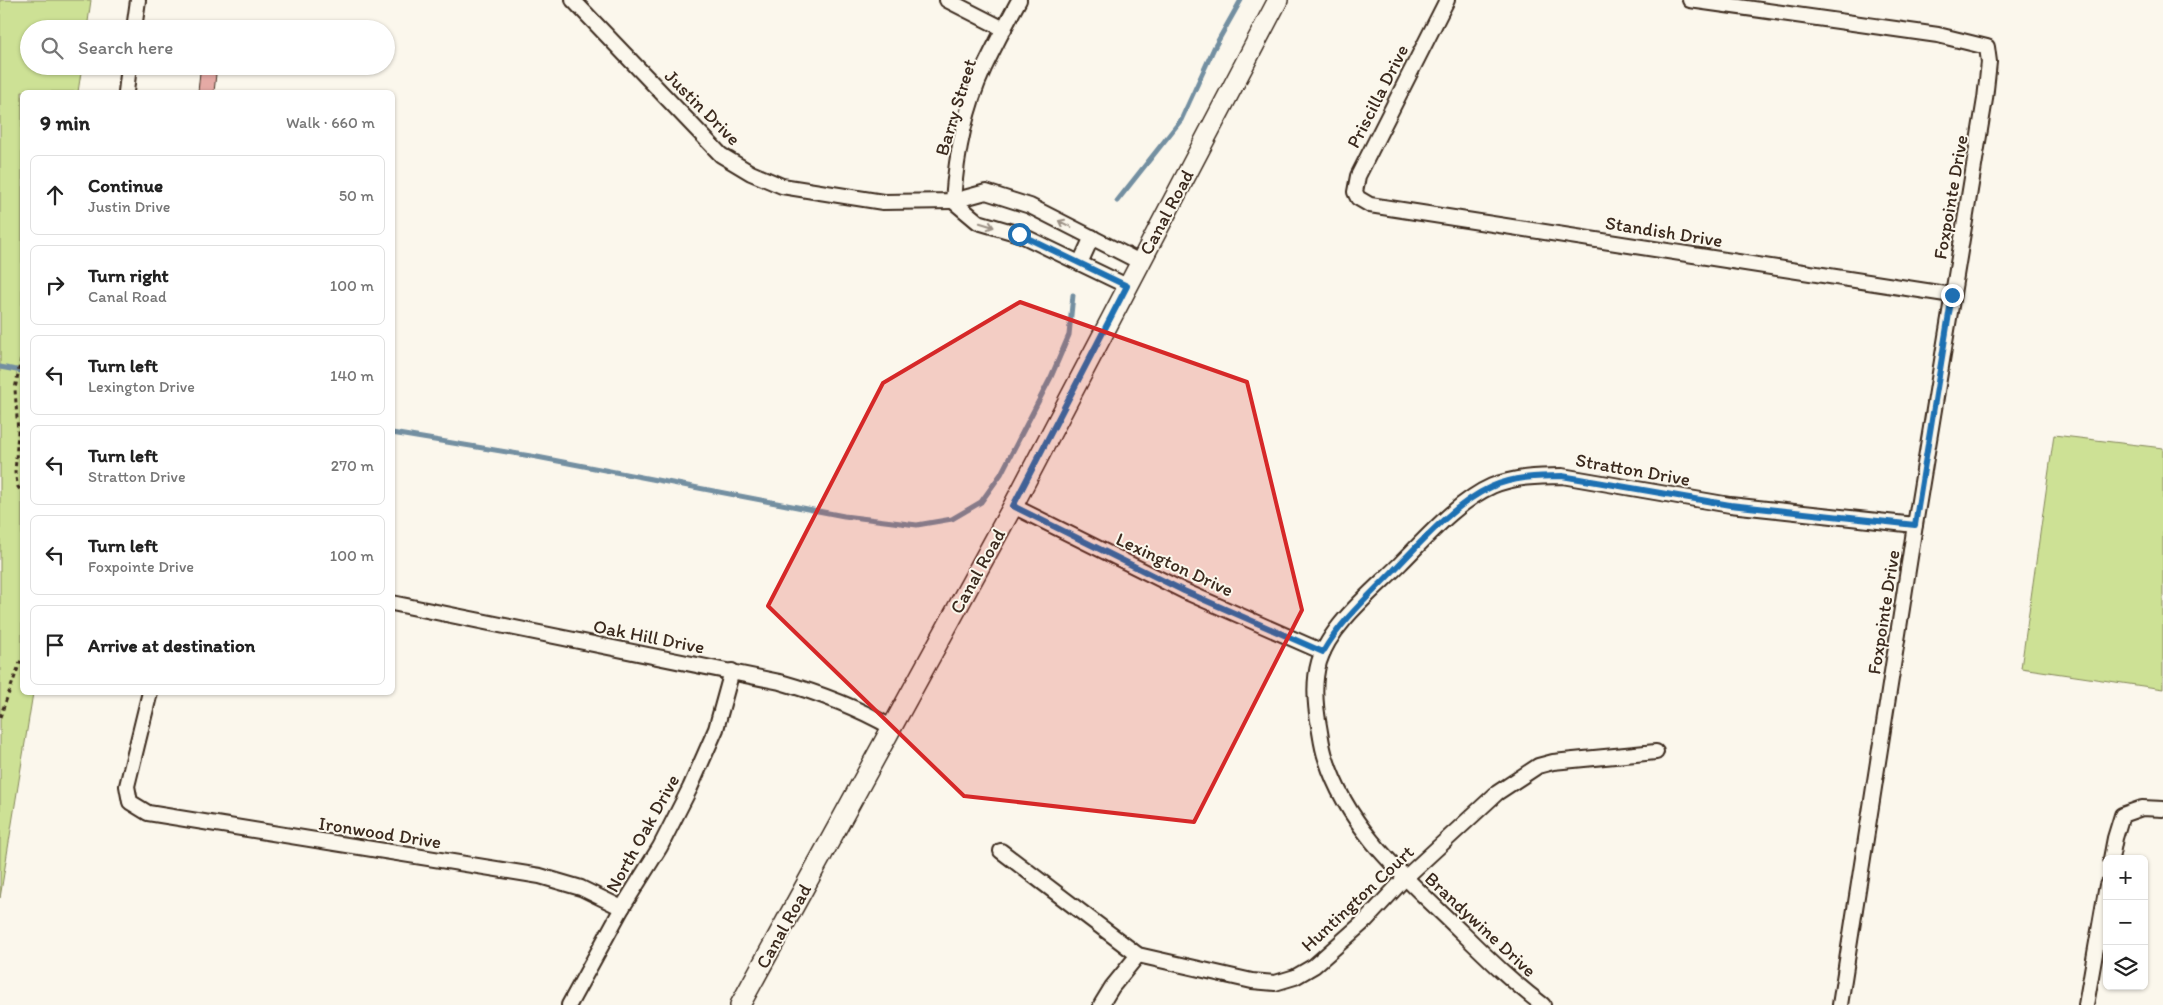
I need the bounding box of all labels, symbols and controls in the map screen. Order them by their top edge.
search box [20,20,395,75]
icon: search [38,34,66,62]
text: Search here [78,36,173,59]
street label: Priscilla Drive [1342,41,1413,152]
street label: Barry Street [930,56,981,158]
street label: Justin Drive [660,65,745,150]
text: 9 min [40,110,90,135]
text: Walk · 660 m [286,113,375,132]
street label: Foxpointe Drive [1928,133,1973,261]
street label: Canal Road [1134,165,1199,259]
text: Continue [88,174,163,197]
icon: ahead [41,181,69,209]
text: 50 m [339,186,374,205]
text: Justin Drive [88,197,170,216]
street label: Standish Drive [1604,211,1724,252]
one-way arrow [1058,219,1073,229]
one-way arrow [979,220,995,230]
route start [1008,223,1031,246]
text: Turn right [88,264,169,287]
icon: right [41,271,69,299]
text: 100 m [330,276,374,295]
route end [1941,284,1964,307]
text: Canal Road [88,287,167,306]
text: Turn left [88,354,158,377]
icon: left [41,361,69,389]
text: 140 m [330,366,374,385]
text: Lexington Drive [88,377,195,396]
text: Turn left [88,444,158,467]
street label: Stratton Drive [1574,448,1692,491]
icon: left [41,451,69,479]
text: 270 m [331,456,374,475]
text: Stratton Drive [88,467,186,486]
street label: Canal Road [945,524,1010,618]
street label: Lexington Drive [1112,527,1237,602]
text: Turn left [88,534,158,557]
icon: left [41,541,69,569]
text: 100 m [330,546,374,565]
street label: Foxpointe Drive [1862,548,1905,676]
text: Foxpointe Drive [88,557,194,576]
street label: Oak Hill Drive [591,614,707,659]
icon: arrive [41,631,69,659]
text: Arrive at destination [88,634,255,657]
street label: North Oak Drive [601,770,684,896]
street label: Ironwood Drive [317,811,443,854]
street label: Huntington Court [1296,840,1418,956]
map controls [2103,855,2148,990]
button: + [2103,855,2148,900]
street label: Brandywine Drive [1420,867,1541,982]
street label: Canal Road [751,879,816,973]
button: − [2103,900,2148,945]
button: layers [2103,945,2148,990]

